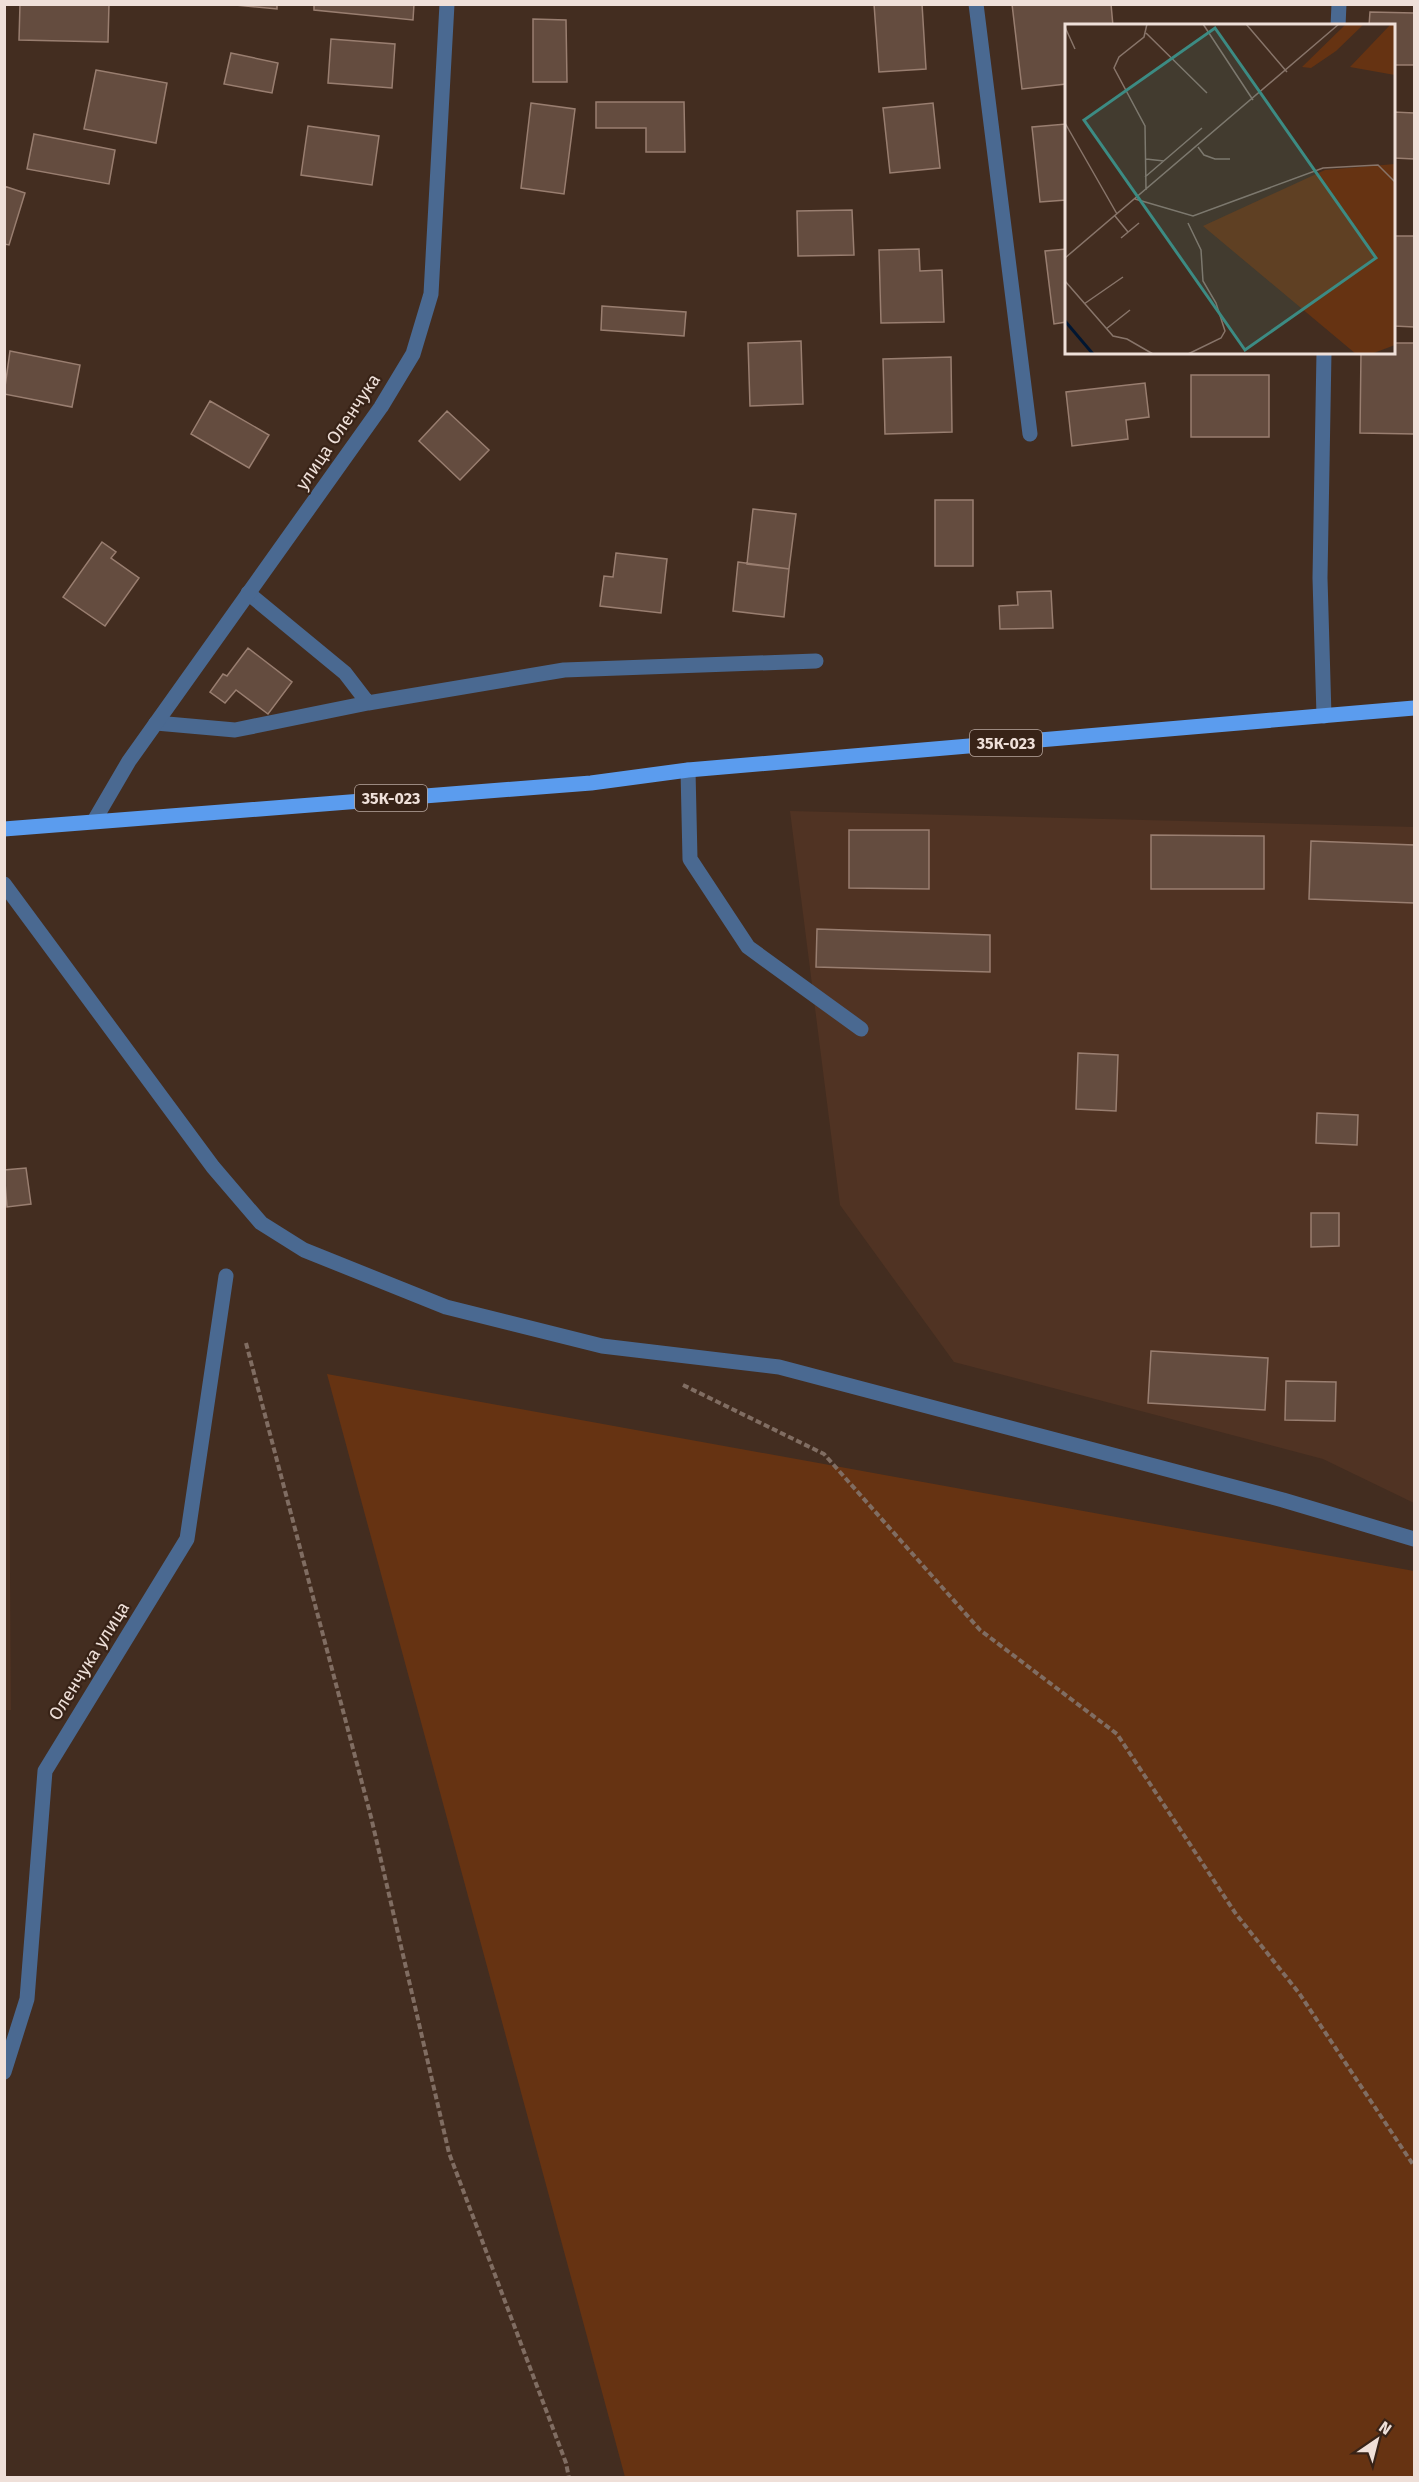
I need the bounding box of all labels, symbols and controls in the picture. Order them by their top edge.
inset map [1065,24,1395,354]
street label: улица Оленчука [291,370,385,494]
road number: 35К-023 [970,730,1042,756]
road number: 35К-023 [355,785,427,811]
street label: Оленчука улица [44,1598,134,1724]
north arrow [1347,2410,1407,2470]
text: N [1376,2417,1395,2439]

